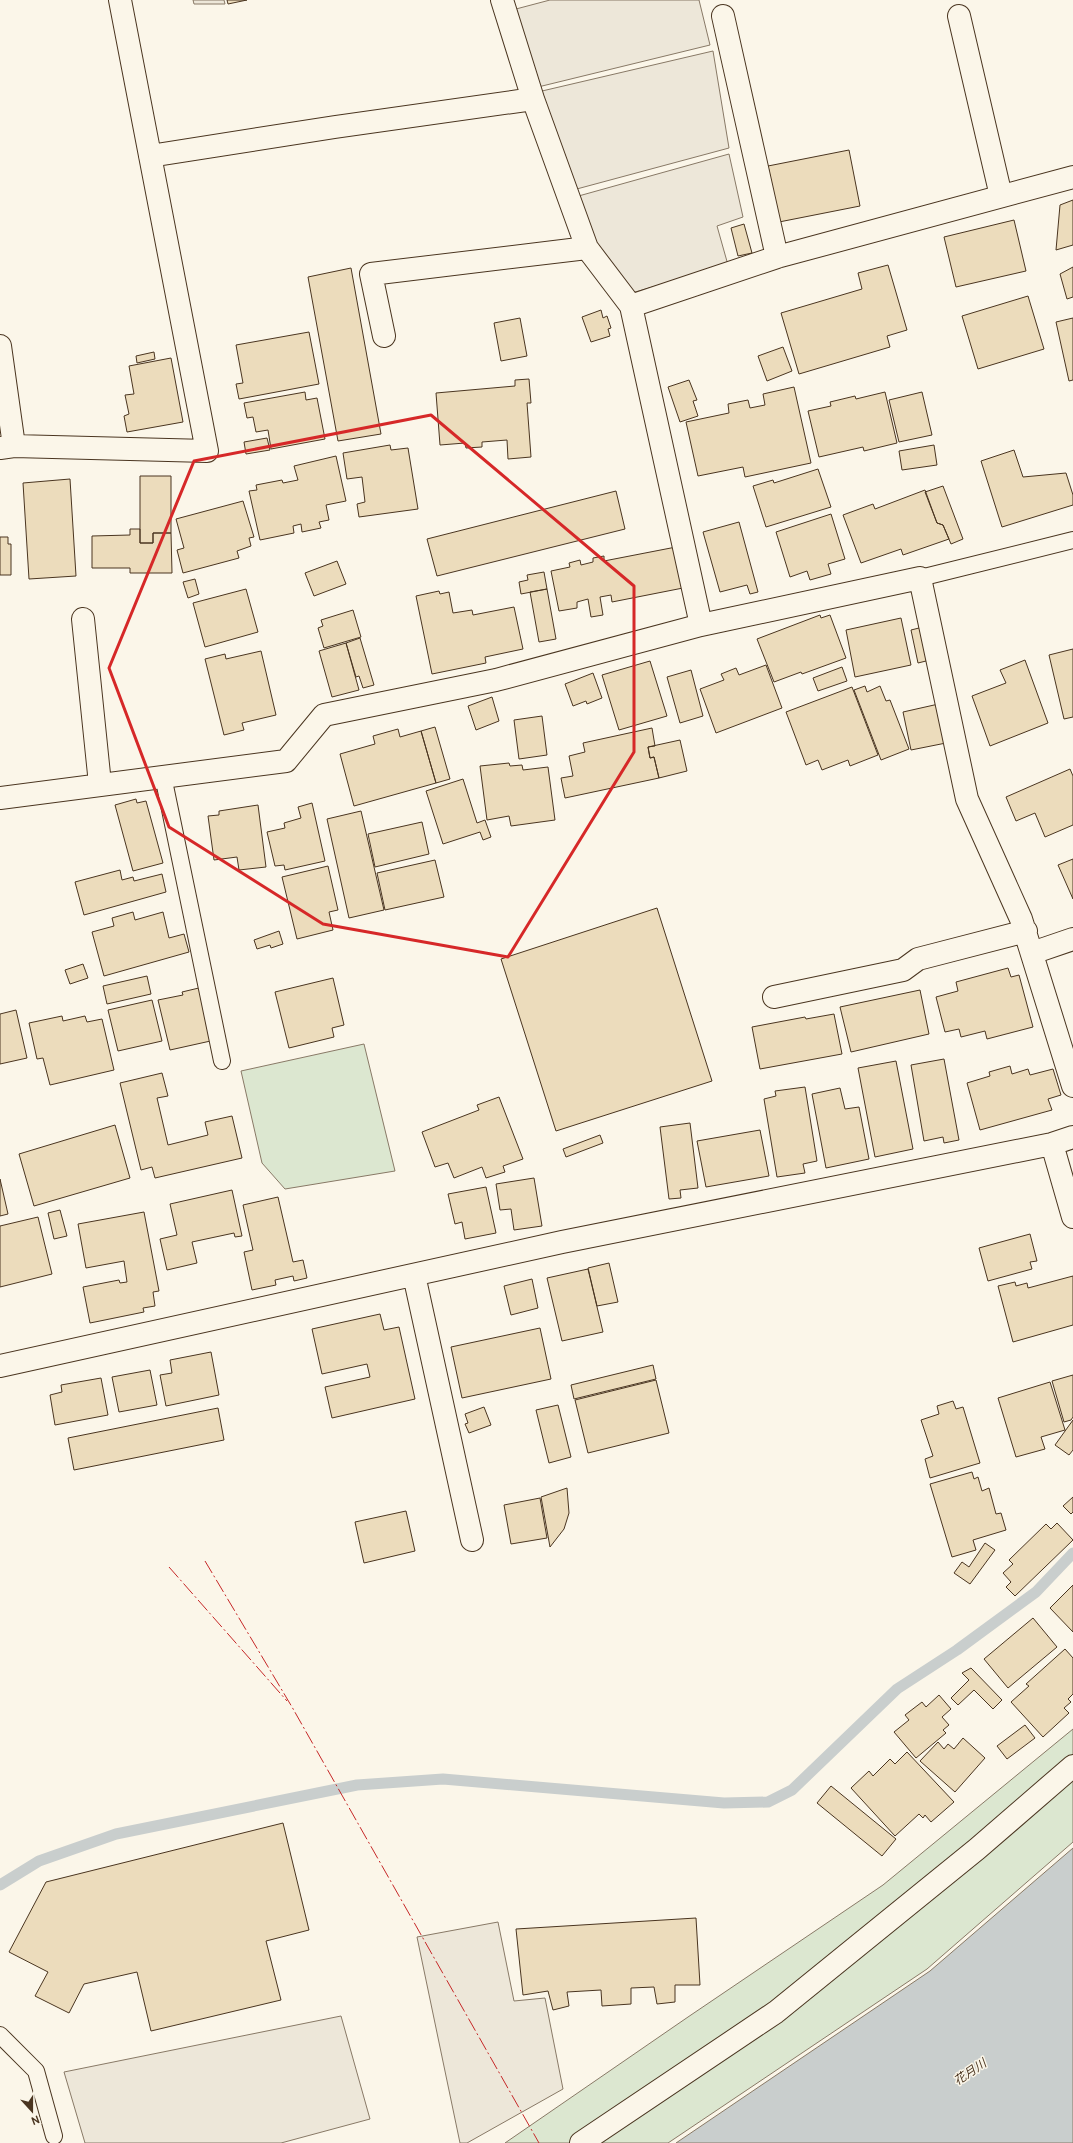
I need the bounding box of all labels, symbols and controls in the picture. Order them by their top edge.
water label: 花月川 [951,2055,992,2090]
north arrow [12,2091,52,2131]
text: N [29,2111,41,2127]

